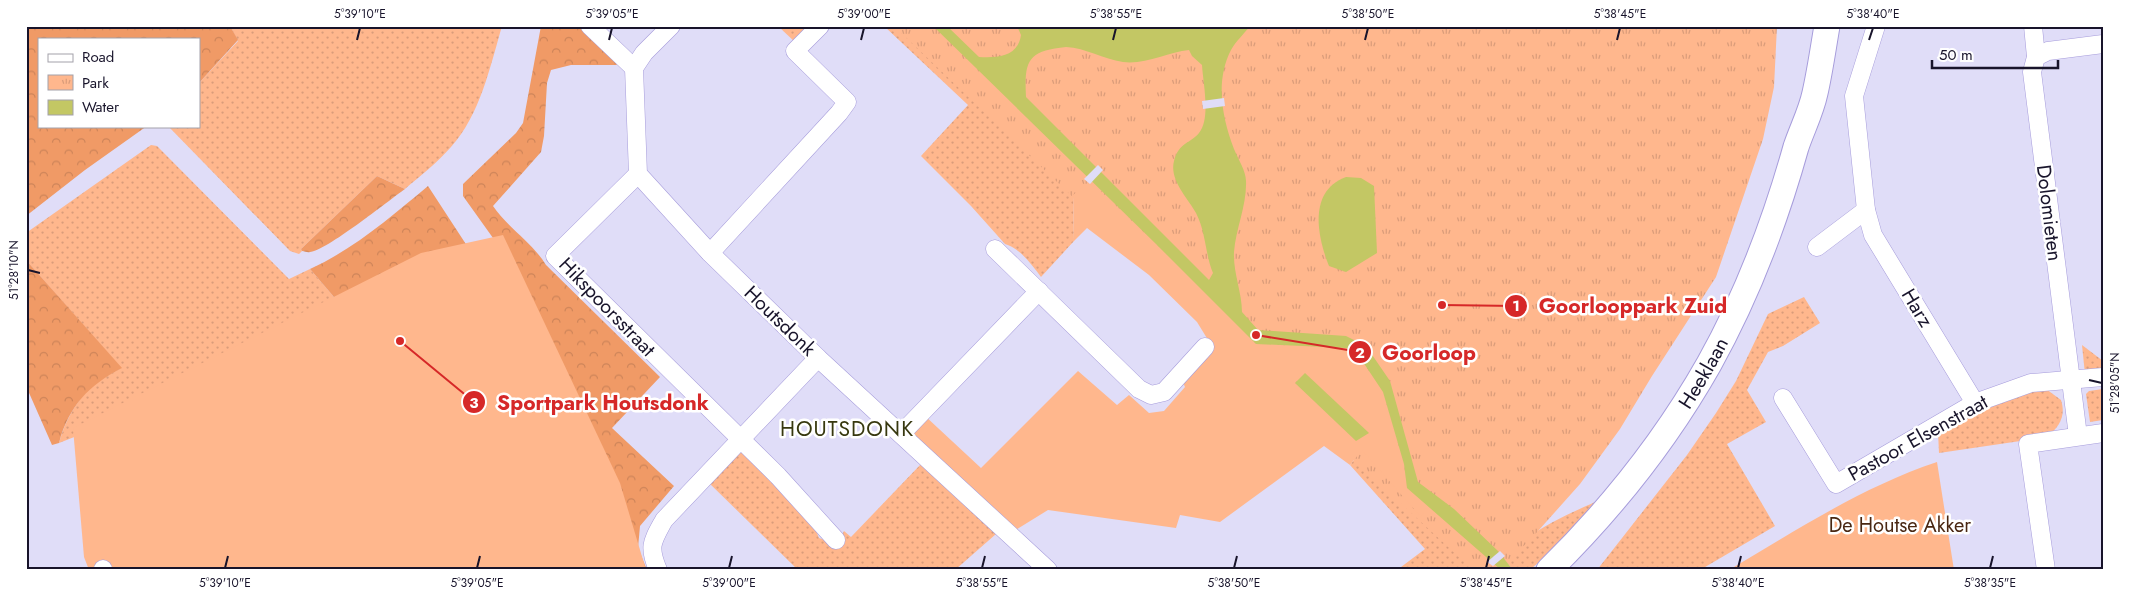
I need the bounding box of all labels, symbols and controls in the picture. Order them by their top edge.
text: 5°39'10"E [334,5,386,23]
text: 5°39'05"E [585,5,639,23]
text: 5°39'00"E [837,5,891,23]
text: 5°38'55"E [1090,5,1142,23]
text: 5°38'50"E [1342,5,1394,23]
text: 5°38'45"E [1594,5,1646,23]
text: 5°38'40"E [1846,5,1900,23]
legend [38,38,200,128]
scale bar [1932,38,2058,70]
text: 50 m [1939,44,1973,66]
text: Road [82,46,114,68]
text: Park [82,72,109,94]
text: Water [82,96,120,118]
street label: Dolomieten [2029,163,2069,263]
text: 51°28'10"N [5,240,23,300]
street label: Hikspoorsstraat [552,251,662,363]
street label: Houtsdonk [737,279,823,363]
street label: Harz [1894,283,1940,333]
callout: Goorlooppark Zuid [1503,288,1737,324]
text: Goorlooppark Zuid [1539,291,1727,321]
text: 1 [1512,295,1520,317]
street label: Heeklaan [1671,332,1735,414]
callout: Goorloop [1347,334,1486,370]
text: Goorloop [1382,338,1476,368]
text: 2 [1355,342,1365,364]
text: 51°28'05"N [2106,352,2124,414]
callout: Sportpark Houtsdonk [462,384,719,420]
street label: Pastoor Elsenstraat [1843,387,1993,488]
text: Sportpark Houtsdonk [497,388,709,418]
text: 3 [469,392,479,414]
district label: HOUTSDONK [780,414,914,444]
park label: De Houtse Akker [1829,511,1971,540]
text: 5°39'10"E [199,574,251,592]
text: 5°39'05"E [450,574,504,592]
text: 5°39'00"E [702,574,756,592]
text: 5°38'55"E [956,574,1008,592]
text: 5°38'50"E [1208,574,1260,592]
text: 5°38'45"E [1460,574,1512,592]
text: 5°38'40"E [1711,574,1765,592]
text: 5°38'35"E [1964,574,2016,592]

